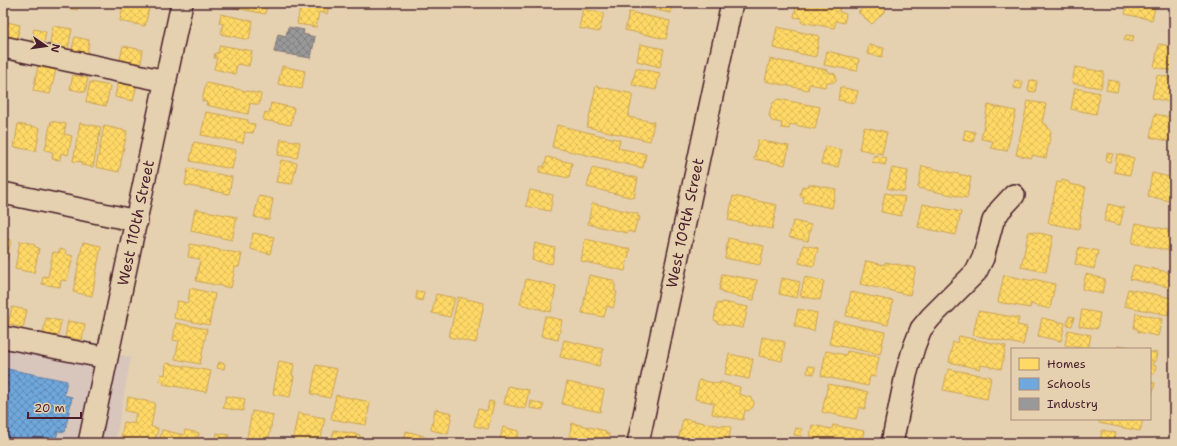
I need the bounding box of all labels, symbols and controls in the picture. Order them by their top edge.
north arrow [26,26,66,66]
text: N [47,42,64,54]
street label: West 109th Street [661,156,709,290]
street label: West 110th Street [113,158,159,288]
legend [1011,348,1151,420]
text: Homes [1047,356,1086,372]
text: Schools [1047,376,1091,392]
scale bar [28,394,81,420]
text: Industry [1047,396,1098,412]
text: 20 m [34,400,65,416]

